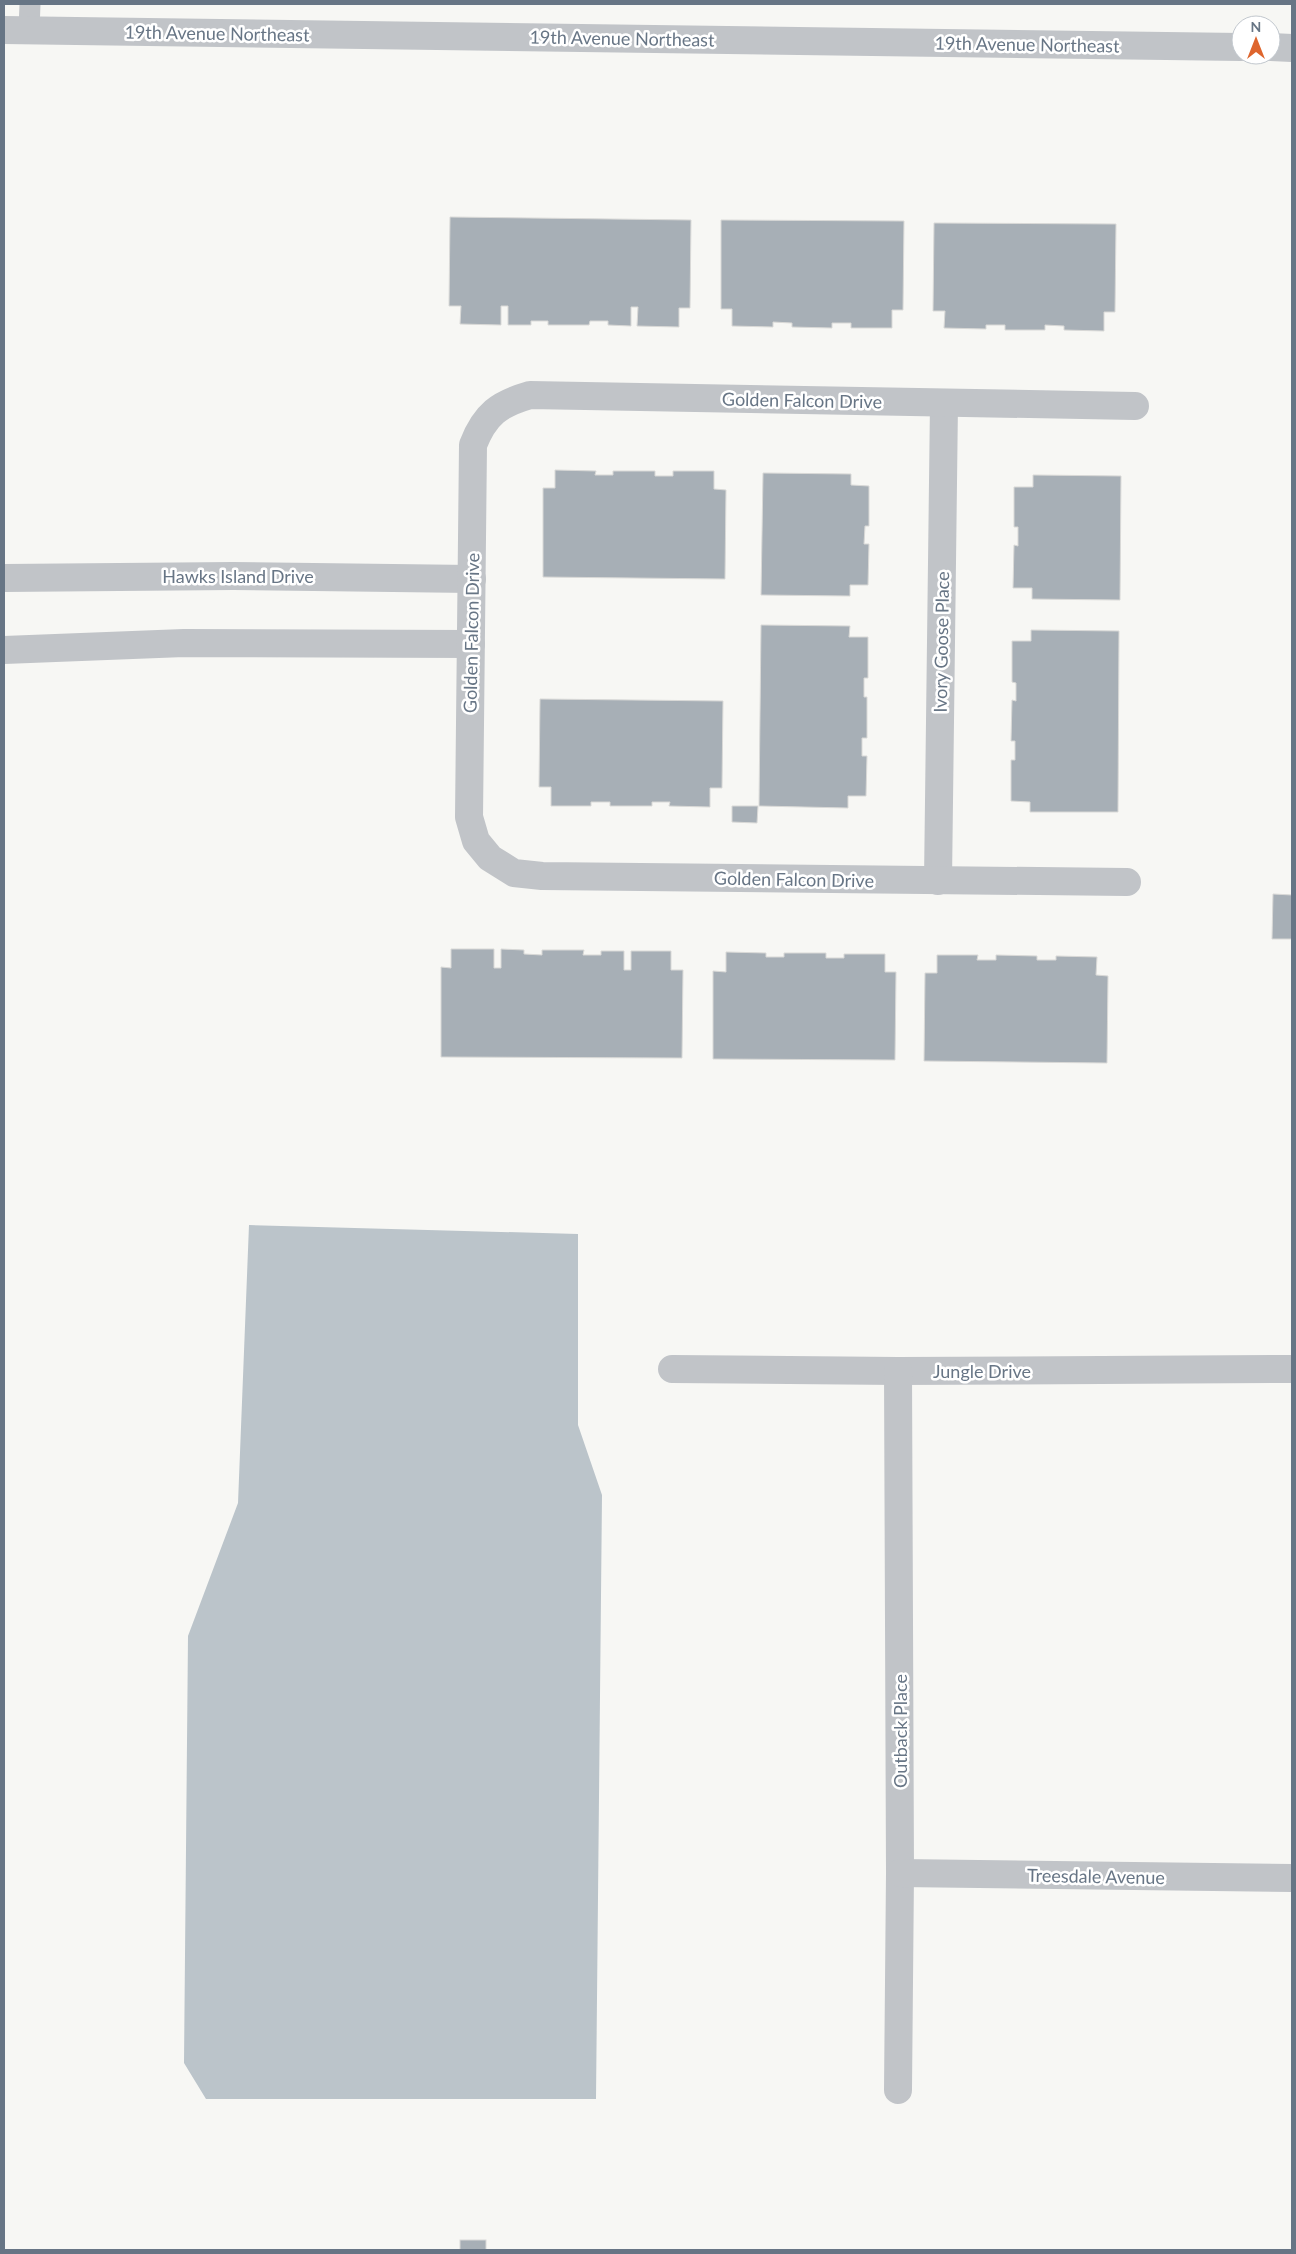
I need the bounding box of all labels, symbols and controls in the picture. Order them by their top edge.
north arrow [1231,15,1281,65]
text: N [1251,18,1261,35]
street label: 19th Avenue Northeast [124,20,310,46]
street label: 19th Avenue Northeast [529,25,715,51]
street label: 19th Avenue Northeast [934,31,1120,57]
street label: Golden Falcon Drive [722,388,882,412]
street label: Golden Falcon Drive [459,553,483,713]
street label: Hawks Island Drive [162,565,314,587]
street label: Ivory Goose Place [929,571,953,713]
street label: Golden Falcon Drive [714,867,874,891]
street label: Jungle Drive [933,1360,1031,1382]
street label: Outback Place [889,1674,911,1788]
street label: Treesdale Avenue [1027,1864,1165,1888]

